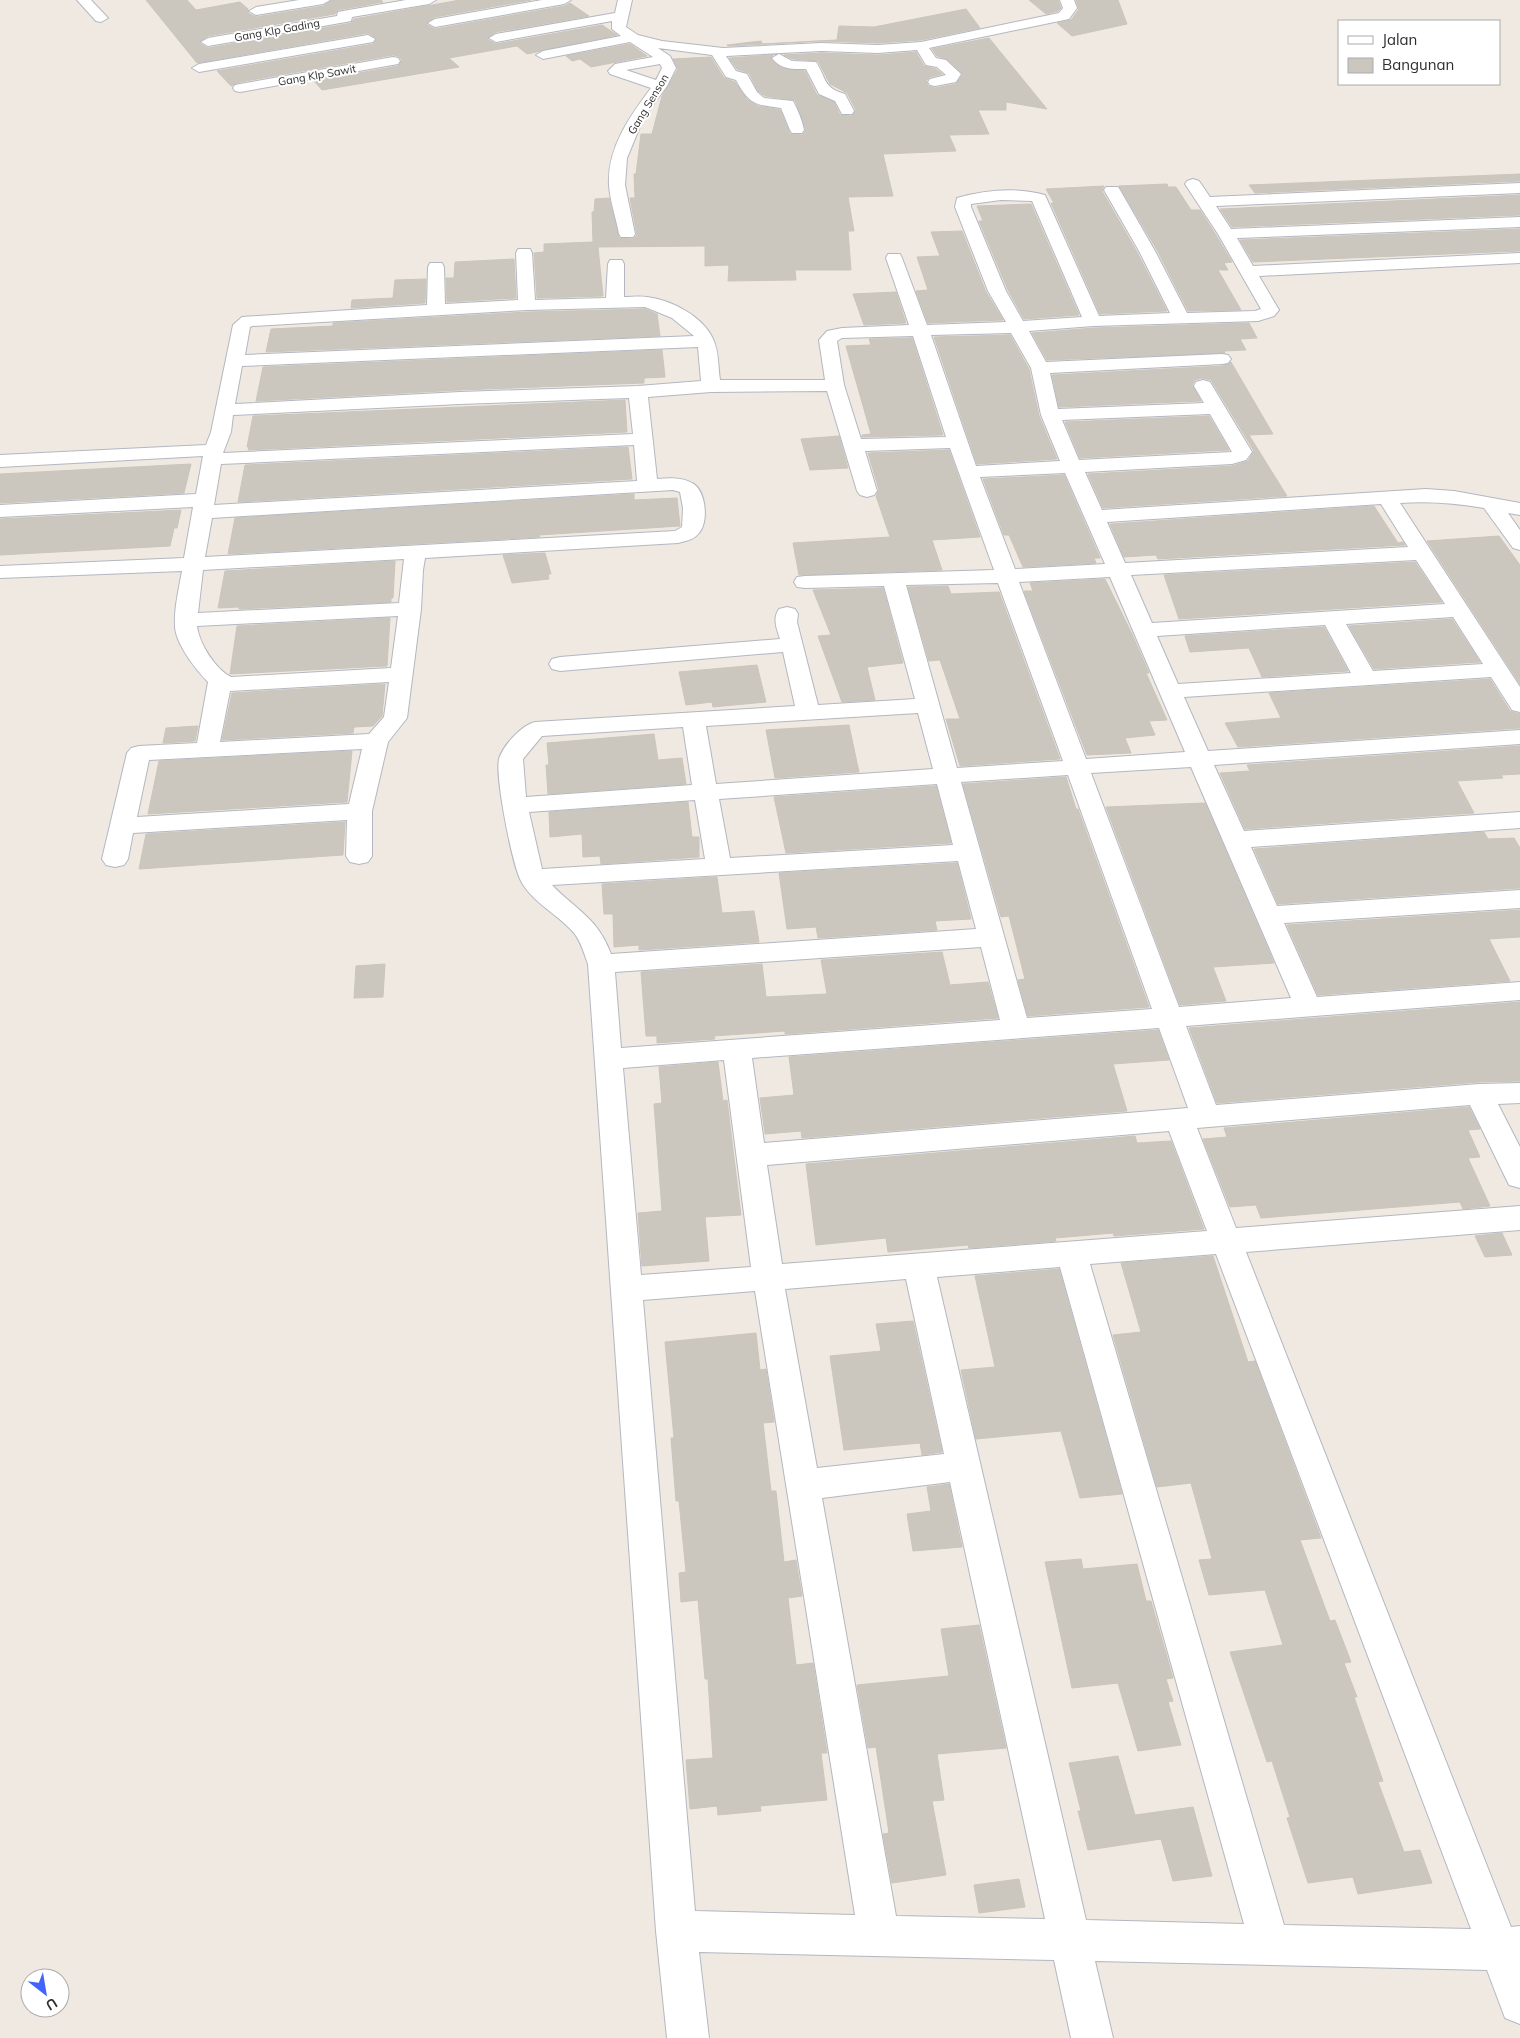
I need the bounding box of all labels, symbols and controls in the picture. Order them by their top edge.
street label: Gang Klp Gading [233,16,321,44]
legend [1338,20,1500,85]
text: Jalan [1382,30,1417,49]
text: Bangunan [1382,55,1454,74]
street label: Gang Klp Sawit [277,61,357,89]
street label: Gang Senson [624,71,672,137]
north arrow [20,1968,70,2018]
text: U [43,1994,61,2015]

